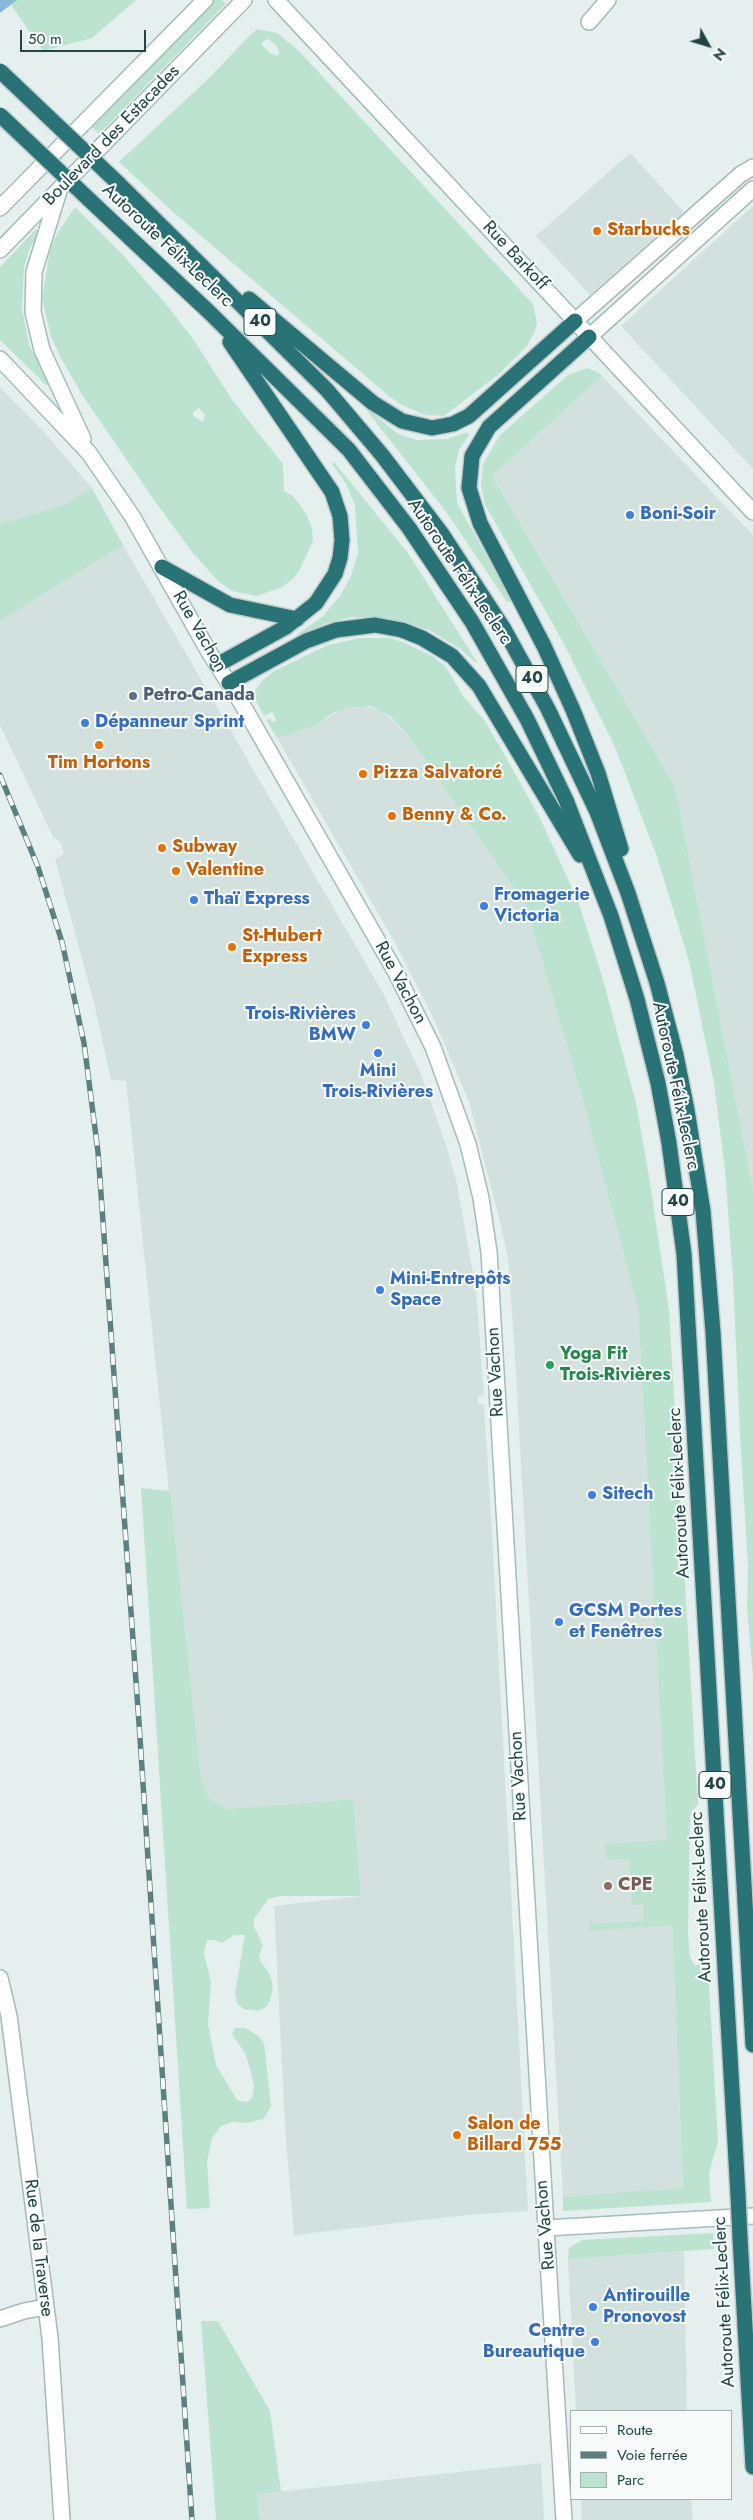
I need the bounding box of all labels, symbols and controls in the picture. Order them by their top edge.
scale bar [22,20,149,52]
north arrow [683,20,733,70]
text: 50 m [28,28,62,50]
text: N [708,44,731,65]
street label: Boulevard des Estacades [39,61,185,211]
street label: Autoroute Félix-Leclerc [97,180,237,312]
street label: Rue Barkoff [477,217,553,295]
place label: Starbucks [607,220,690,242]
marker: Starbucks [591,225,603,237]
road number: 40 [244,308,276,336]
street label: Autoroute Félix-Leclerc [402,495,516,649]
place label: Boni-Soir [640,504,716,526]
marker: Boni-Soir [624,509,636,521]
street label: Rue Vachon [167,588,231,676]
road number: 40 [516,666,548,692]
place label: Petro-Canada [143,685,255,707]
marker: Petro-Canada [127,690,139,702]
place label: Dépanneur Sprint [95,712,244,734]
marker: Dépanneur Sprint [79,717,91,729]
marker: Tim Hortons [93,739,105,751]
place label: Tim Hortons [48,753,150,775]
place label: Pizza Salvatoré [373,763,502,785]
marker: Pizza Salvatoré [357,768,369,780]
place label: Benny & Co. [402,805,507,827]
marker: Benny & Co. [386,810,398,822]
place label: Subway [172,837,237,859]
marker: Subway [156,842,168,854]
place label: Valentine [186,860,264,882]
marker: Valentine [170,865,182,877]
place label: Fromagerie Victoria [494,885,590,928]
place label: Thaï Express [204,889,310,911]
marker: Thaï Express [188,894,200,906]
marker: Fromagerie Victoria [478,900,490,912]
place label: St-Hubert Express [242,926,322,969]
street label: Rue Vachon [369,938,431,1028]
marker: St-Hubert Express [226,941,238,953]
street label: Autoroute Félix-Leclerc [647,1000,703,1172]
place label: Trois-Rivières BMW [245,1004,356,1046]
marker: Trois-Rivières BMW [360,1019,372,1031]
marker: Mini Trois-Rivières [372,1047,384,1059]
place label: Mini Trois-Rivières [323,1061,433,1104]
road number: 40 [662,1188,694,1216]
place label: Mini-Entrepôts Space [390,1269,510,1312]
marker: Mini-Entrepôts Space [374,1284,386,1296]
street label: Rue Vachon [483,1326,509,1418]
place label: Yoga Fit Trois-Rivières [560,1344,671,1386]
marker: Yoga Fit Trois-Rivières [544,1359,556,1371]
street label: Autoroute Félix-Leclerc [665,1407,695,1579]
place label: Sitech [602,1484,653,1506]
marker: Sitech [586,1489,598,1501]
place label: GCSM Portes et Fenêtres [569,1601,682,1644]
marker: GCSM Portes et Fenêtres [553,1616,565,1628]
street label: Rue Vachon [506,1730,532,1822]
road number: 40 [699,1772,731,1798]
street label: Autoroute Félix-Leclerc [687,1811,717,1983]
place label: CPE [618,1875,653,1897]
marker: CPE [602,1880,614,1892]
place label: Salon de Billard 755 [467,2114,561,2156]
marker: Salon de Billard 755 [451,2129,463,2141]
street label: Rue de la Traverse [19,2178,57,2318]
street label: Rue Vachon [531,2179,561,2271]
street label: Autoroute Félix-Leclerc [710,2216,740,2388]
place label: Antirouille Pronovost [603,2286,690,2328]
marker: Antirouille Pronovost [587,2301,599,2313]
place label: Centre Bureautique [483,2321,585,2364]
marker: Centre Bureautique [589,2336,601,2348]
legend [570,2410,733,2500]
text: Route [617,2419,653,2441]
text: Voie ferrée [617,2444,688,2466]
text: Parc [617,2469,644,2491]

